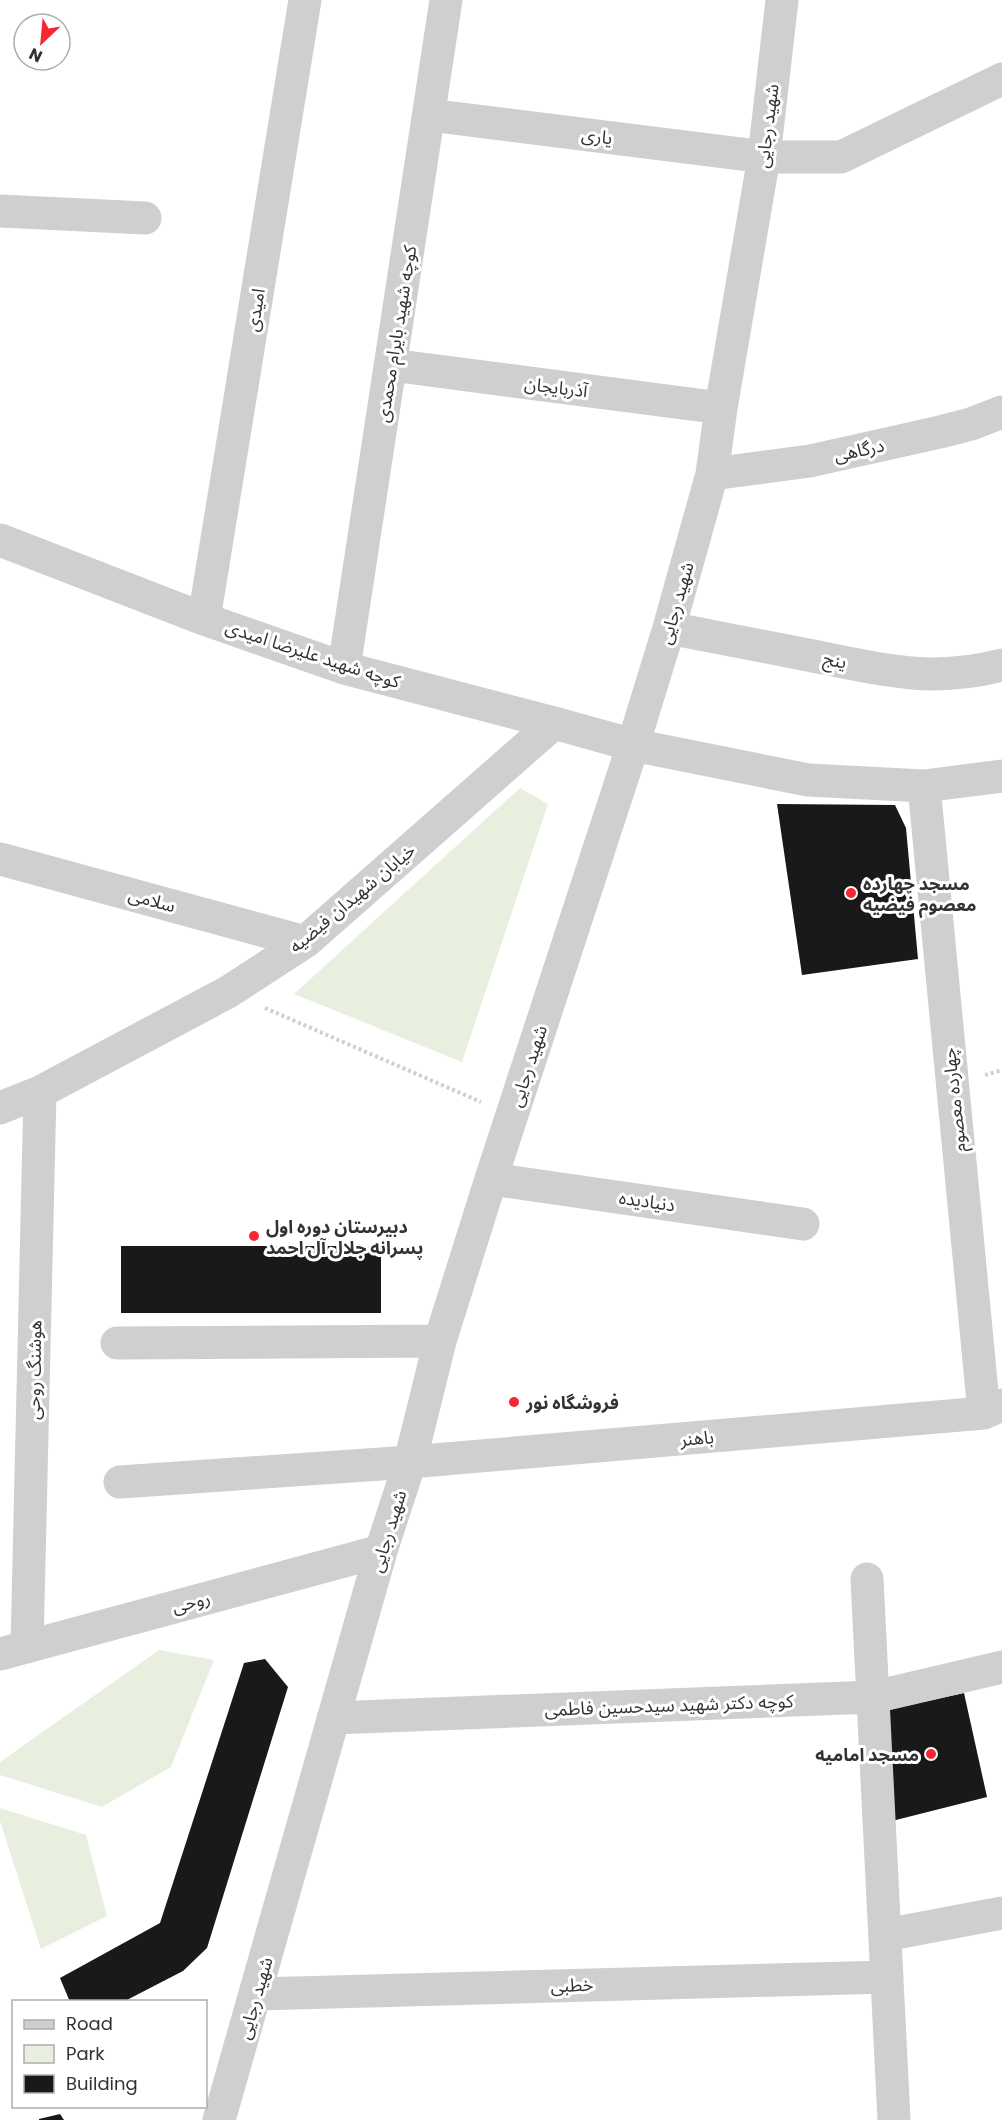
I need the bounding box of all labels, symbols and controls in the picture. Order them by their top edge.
north arrow [12,12,72,72]
text: N [25,42,46,68]
street label: شهید رجایی [749,82,785,170]
street label: یاری [580,122,614,150]
street label: کوچه شهید بایرام محمدی [370,243,424,425]
street label: امیدی [239,286,271,334]
street label: آذربایجان [523,371,590,403]
street label: درگاهی [832,433,886,467]
street label: شهید رجایی [652,559,700,647]
street label: کوچه شهید علیرضا امیدی [223,614,404,694]
street label: ینج [821,646,849,675]
street label: خیابان شهیدان فیضیه [283,838,421,958]
place label: مسجد چهارده معصوم فیضیه [863,871,977,918]
street label: سلامی [126,882,178,918]
marker: مسجد چهارده معصوم فیضیه [844,886,858,900]
street label: شهید رجایی [503,1022,553,1110]
street label: چهارده معصوم [936,1046,974,1153]
street label: دنیادیده [617,1185,677,1217]
place label: دبیرستان دوره اول پسرانه جلال آل احمد [266,1214,423,1260]
marker: دبیرستان دوره اول پسرانه جلال آل احمد [247,1229,261,1243]
street label: هوشنگ روحی [21,1320,47,1420]
place label: فروشگاه نور [525,1390,619,1415]
marker: فروشگاه نور [507,1395,521,1409]
street label: باهنر [678,1424,715,1452]
street label: شهید رجایی [364,1487,412,1575]
street label: روحی [169,1585,213,1619]
street label: کوچه دکتر شهید سیدحسین فاطمی [544,1688,795,1722]
place label: مسجد امامیه [815,1742,919,1767]
marker: مسجد امامیه [924,1747,938,1761]
street label: شهید رجایی [231,1954,279,2042]
street label: خطبی [550,1972,594,1998]
legend [12,2000,207,2108]
text: Road [66,2011,113,2036]
text: Park [66,2041,105,2066]
text: Building [66,2071,138,2096]

